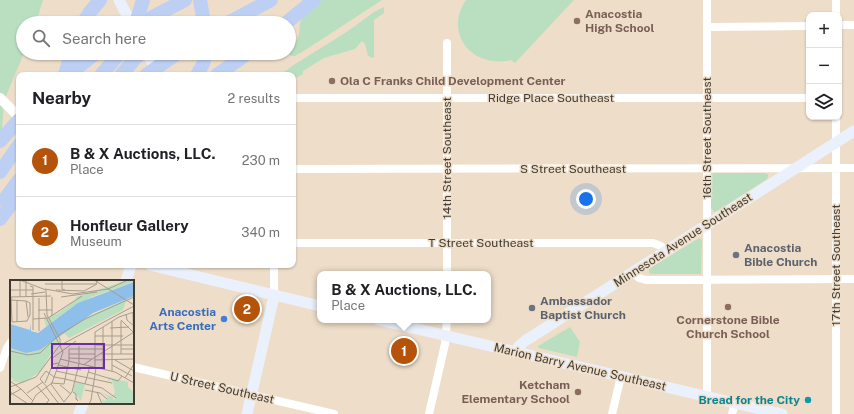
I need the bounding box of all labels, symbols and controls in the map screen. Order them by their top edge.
place label: Anacostia High School [585,7,654,35]
map controls [806,12,842,120]
button: + [806,12,842,48]
search box [16,16,296,60]
marker: Anacostia High School [572,16,582,26]
icon: search [30,27,52,49]
text: Search here [62,30,146,47]
button: − [806,48,842,84]
place label: Ola C Franks Child Development Center [340,74,566,88]
marker: Ola C Franks Child Development Center [327,76,337,86]
street label: 16th Street Southeast [700,77,714,199]
button: layers [806,84,842,120]
text: Nearby [32,88,91,108]
text: 2 results [228,91,280,106]
street label: Ridge Place Southeast [488,91,614,105]
street label: 14th Street Southeast [440,97,454,219]
text: B & X Auctions, LLC. [70,145,215,162]
text: 1 [42,153,48,168]
text: 230 m [242,153,280,168]
text: Place [70,162,104,177]
street label: S Street Southeast [520,162,626,176]
your location [576,189,596,209]
street label: Minnesota Avenue Southeast [611,190,755,290]
street label: 17th Street Southeast [829,204,843,326]
text: Honfleur Gallery [70,217,189,234]
text: 2 [41,225,49,240]
text: 340 m [241,225,280,240]
text: Museum [70,234,122,249]
street label: T Street Southeast [428,236,534,250]
place label: Anacostia Bible Church [744,241,817,269]
marker: Anacostia Bible Church [731,250,741,260]
popup [317,271,491,323]
inset map [10,280,134,404]
text: B & X Auctions, LLC. [331,281,477,298]
pin: 2 [234,294,260,324]
place label: Ambassador Baptist Church [540,294,626,322]
text: Place [331,298,365,313]
marker: Cornerstone Bible Church School [723,302,733,312]
marker: Ambassador Baptist Church [527,303,537,313]
place label: Anacostia Arts Center [149,305,216,333]
place label: Cornerstone Bible Church School [676,313,780,341]
marker: Anacostia Arts Center [219,314,229,324]
pin: 1 [391,336,417,366]
street label: Marion Barry Avenue Southeast [493,340,668,394]
street label: U Street Southeast [169,369,276,407]
place label: Ketcham Elementary School [462,378,570,406]
marker: Ketcham Elementary School [573,387,583,397]
place label: Bread for the City [699,393,800,407]
marker: Bread for the City [803,395,813,405]

